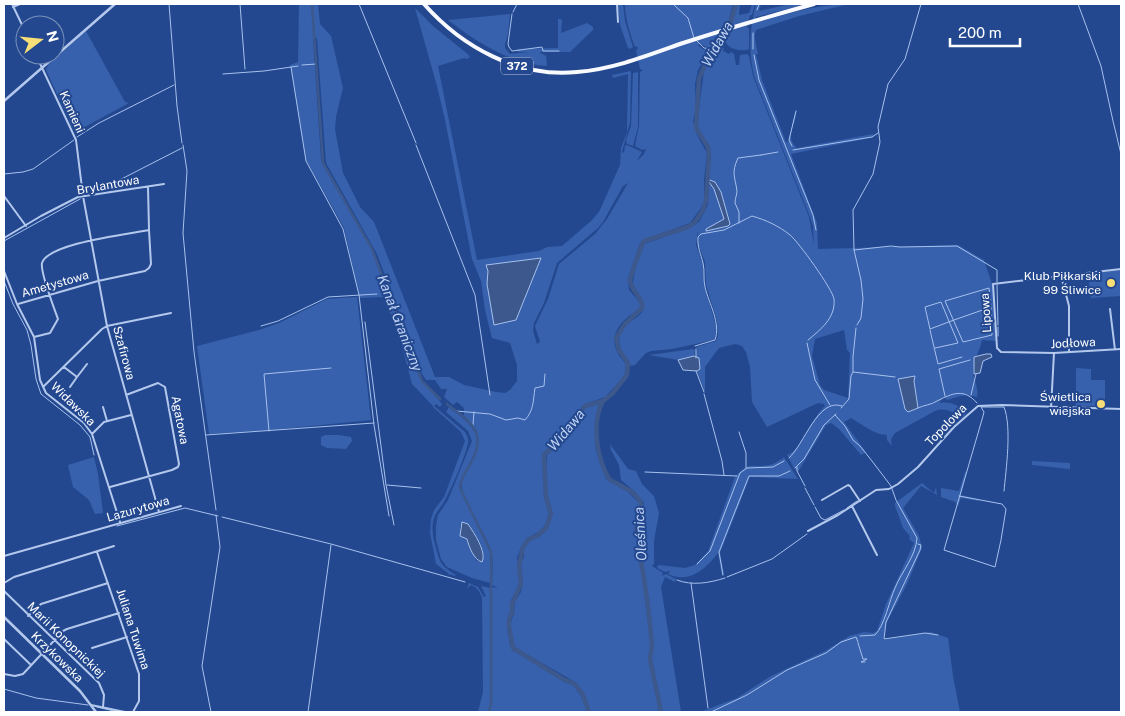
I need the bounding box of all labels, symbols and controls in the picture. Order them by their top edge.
north arrow [15,15,65,65]
scale bar [950,15,1020,47]
water label: Widawa [698,19,736,69]
text: 200 m [958,24,1002,41]
text: N [43,29,62,44]
road number: 372 [501,58,533,74]
street label: Kamieni [57,89,88,135]
street label: Brylantowa [76,173,140,197]
street label: Ametystowa [20,268,90,300]
place label: Klub Piłkarski 99 Śliwice [1024,269,1101,297]
water label: Kanał Graniczny [374,272,426,374]
marker: Klub Piłkarski 99 Śliwice [1105,277,1117,289]
street label: Lipowa [978,293,994,333]
street label: Szafirowa [110,325,138,381]
street label: Jodłowa [1050,335,1096,351]
street label: Widawska [48,379,98,429]
place label: Świetlica wiejska [1040,390,1091,418]
street label: Agatowa [168,395,192,445]
marker: Świetlica wiejska [1095,398,1107,410]
street label: Topolowa [923,401,969,449]
water label: Widawa [544,406,588,454]
street label: Lazurytowa [105,493,171,525]
water label: Oleśnica [631,507,649,561]
street label: Juliana Tuwima [113,587,153,671]
street label: Marii Konopnickiej [24,599,108,681]
street label: Krzykowska [28,629,86,685]

